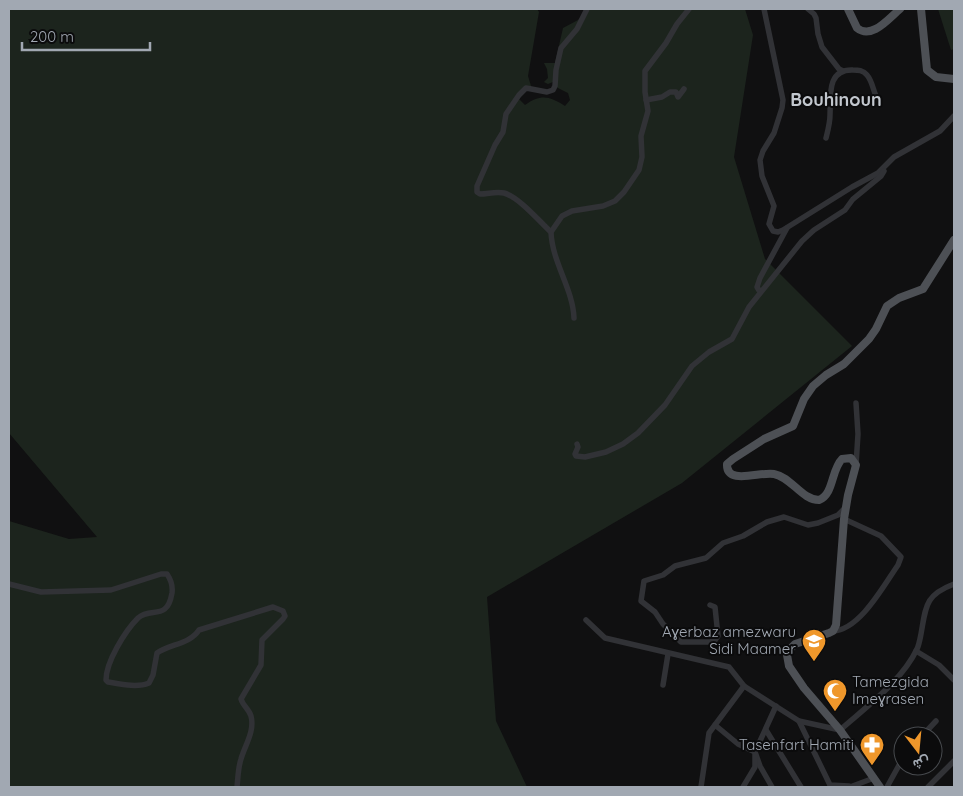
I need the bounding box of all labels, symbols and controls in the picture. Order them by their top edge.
scale bar [22,20,150,52]
text: 200 m [30,27,74,46]
district label: Bouhinoun [790,88,882,111]
place label: Aɣerbaz amezwaru Sidi Maamer [662,622,796,658]
school or university icon: Aɣerbaz amezwaru Sidi Maamer [801,628,827,662]
place label: Tamezgida Imeɣrasen [852,672,929,708]
mosque icon: Tamezgida Imeɣrasen [822,678,848,712]
north arrow [893,726,943,776]
pharmacy icon: Tasenfart Hamiti [859,732,885,766]
place label: Tasenfart Hamiti [739,735,854,754]
text: ش [911,753,932,775]

